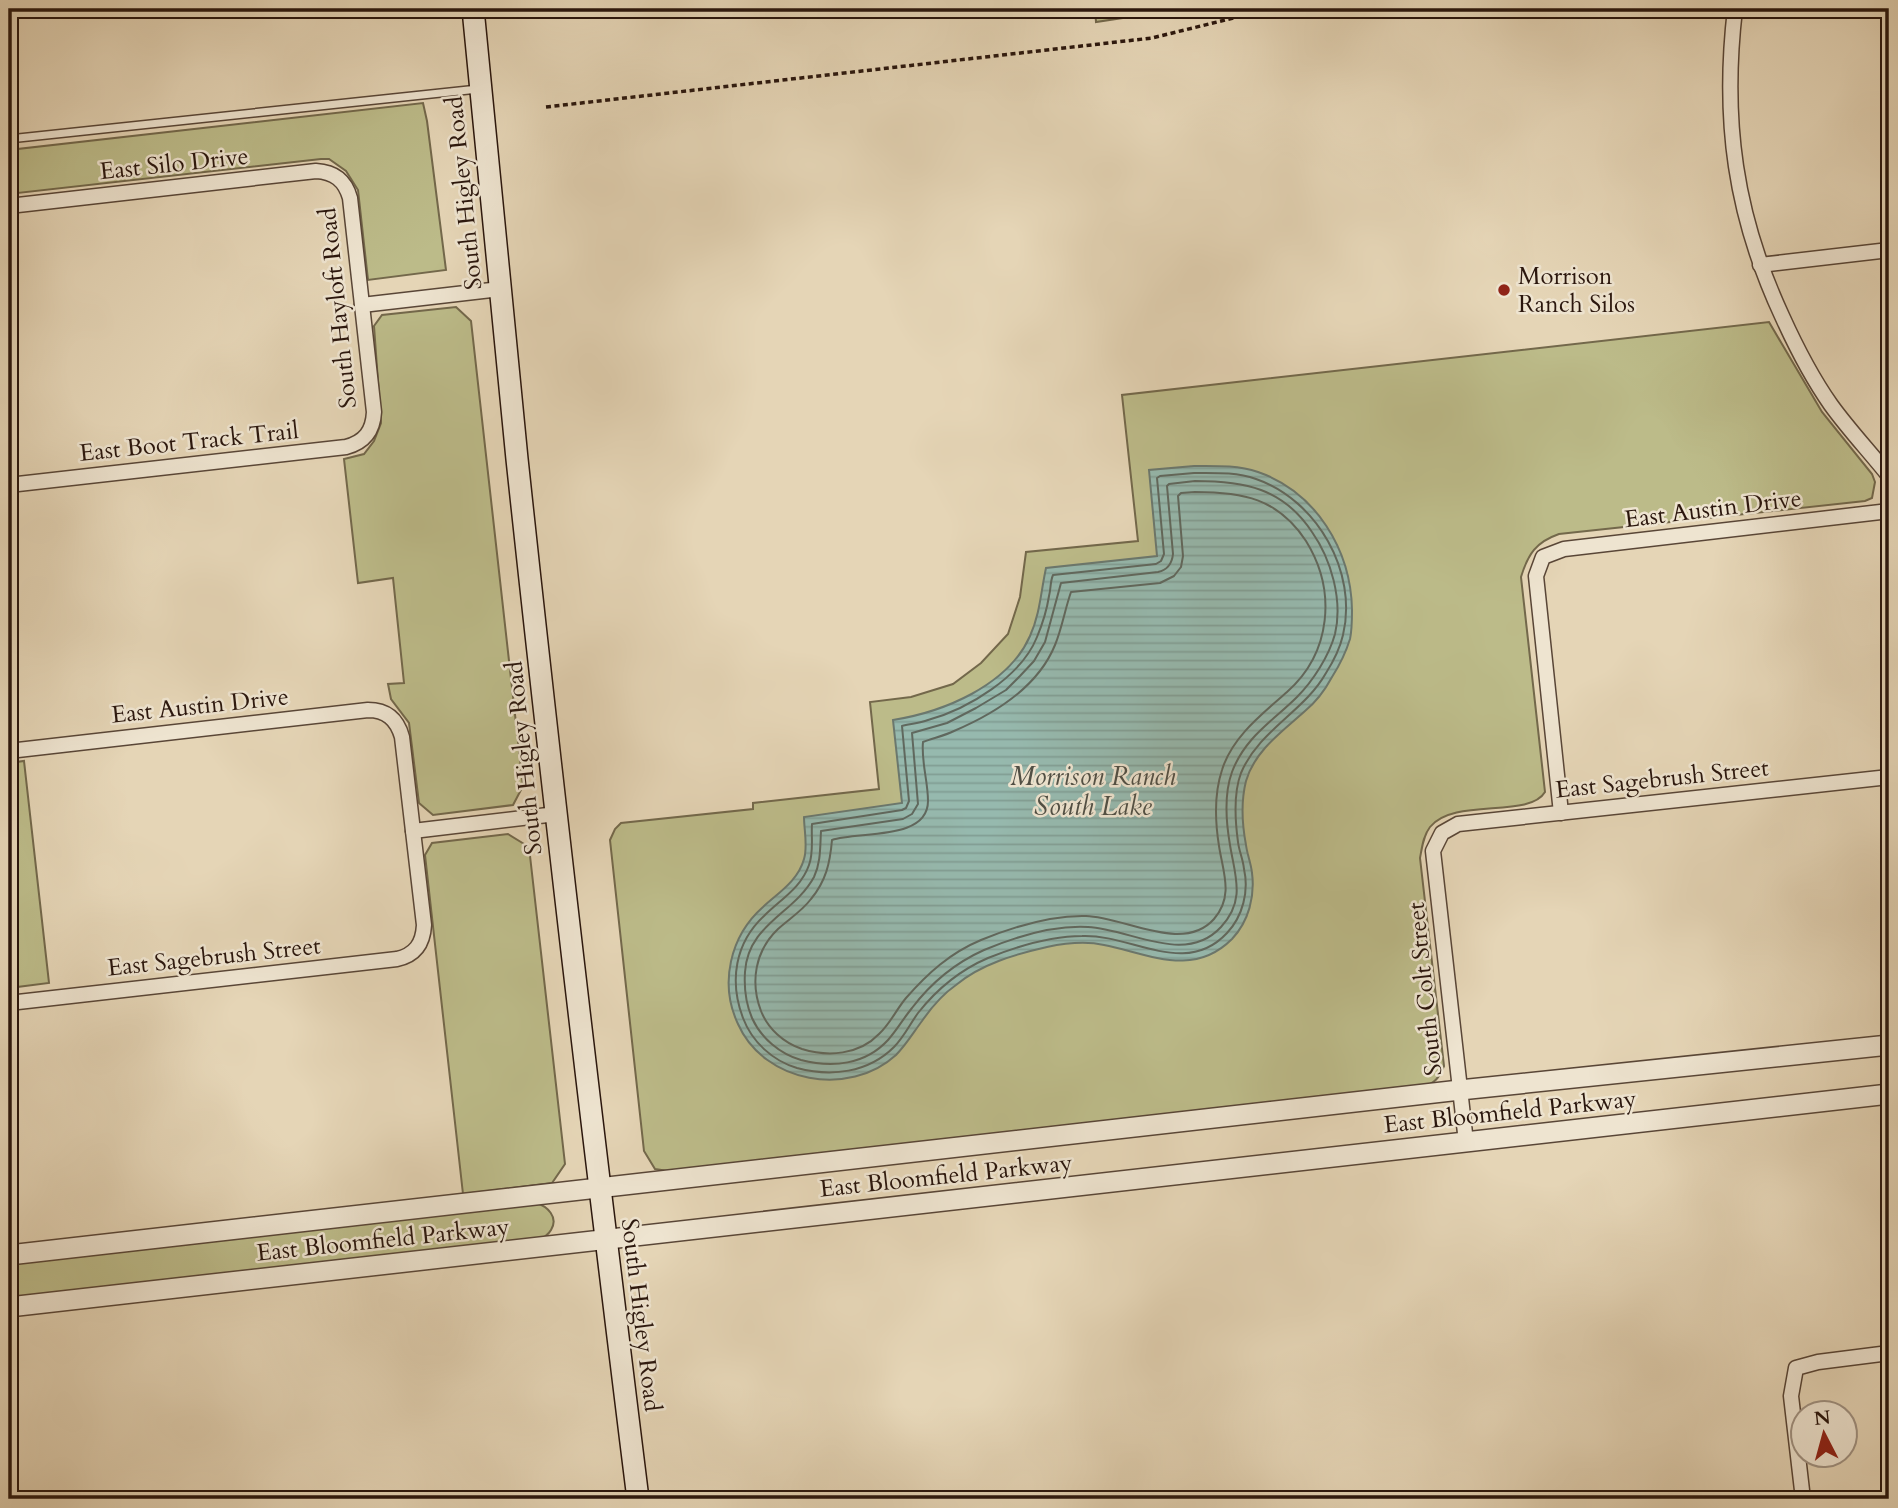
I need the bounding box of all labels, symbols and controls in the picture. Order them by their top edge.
street label: South Higley Road [437,94,491,291]
street label: East Silo Drive [98,140,250,188]
street label: South Hayloft Road [311,206,365,410]
place label: Morrison Ranch Silos [1518,260,1635,321]
marker: Morrison Ranch Silos [1496,282,1512,298]
street label: East Boot Track Trail [78,414,300,470]
street label: East Austin Drive [1623,482,1803,536]
street label: South Higley Road [497,659,551,856]
street label: East Austin Drive [110,680,290,732]
street label: East Sagebrush Street [1554,751,1771,807]
water label: Morrison Ranch South Lake [1010,759,1176,824]
street label: South Colt Street [1399,900,1451,1078]
street label: East Sagebrush Street [106,929,323,985]
street label: East Bloomfield Parkway [1382,1082,1638,1142]
street label: East Bloomfield Parkway [818,1146,1074,1206]
street label: East Bloomfield Parkway [255,1210,511,1270]
street label: South Higley Road [613,1216,669,1414]
north arrow [1790,1400,1860,1470]
text: N [1813,1404,1832,1432]

